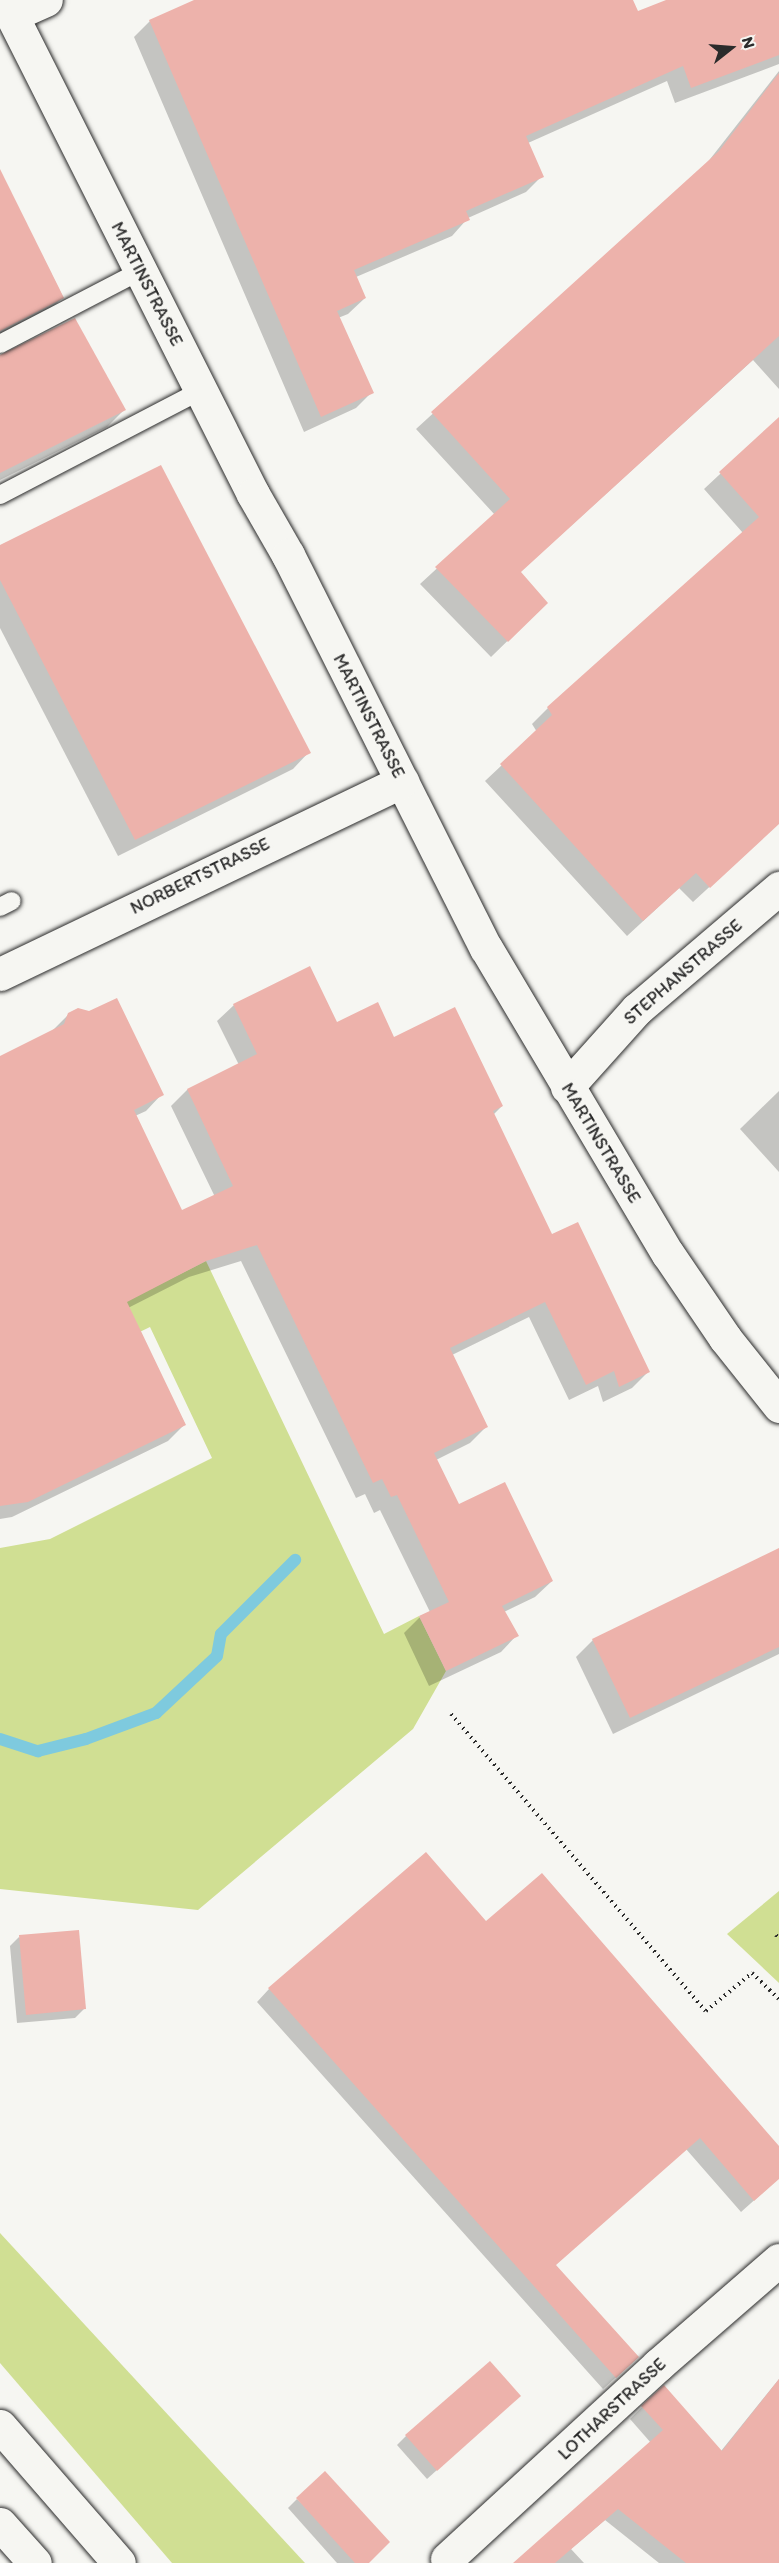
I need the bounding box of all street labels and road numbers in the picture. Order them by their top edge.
street label: MARTINSTRASSE [106,218,188,350]
street label: MARTINSTRASSE [328,650,410,782]
street label: NORBERTSTRASSE [127,833,273,919]
street label: STEPHANSTRASSE [619,915,747,1029]
street label: MARTINSTRASSE [557,1079,645,1207]
street label: LOTHARSTRASSE [554,2353,670,2465]

